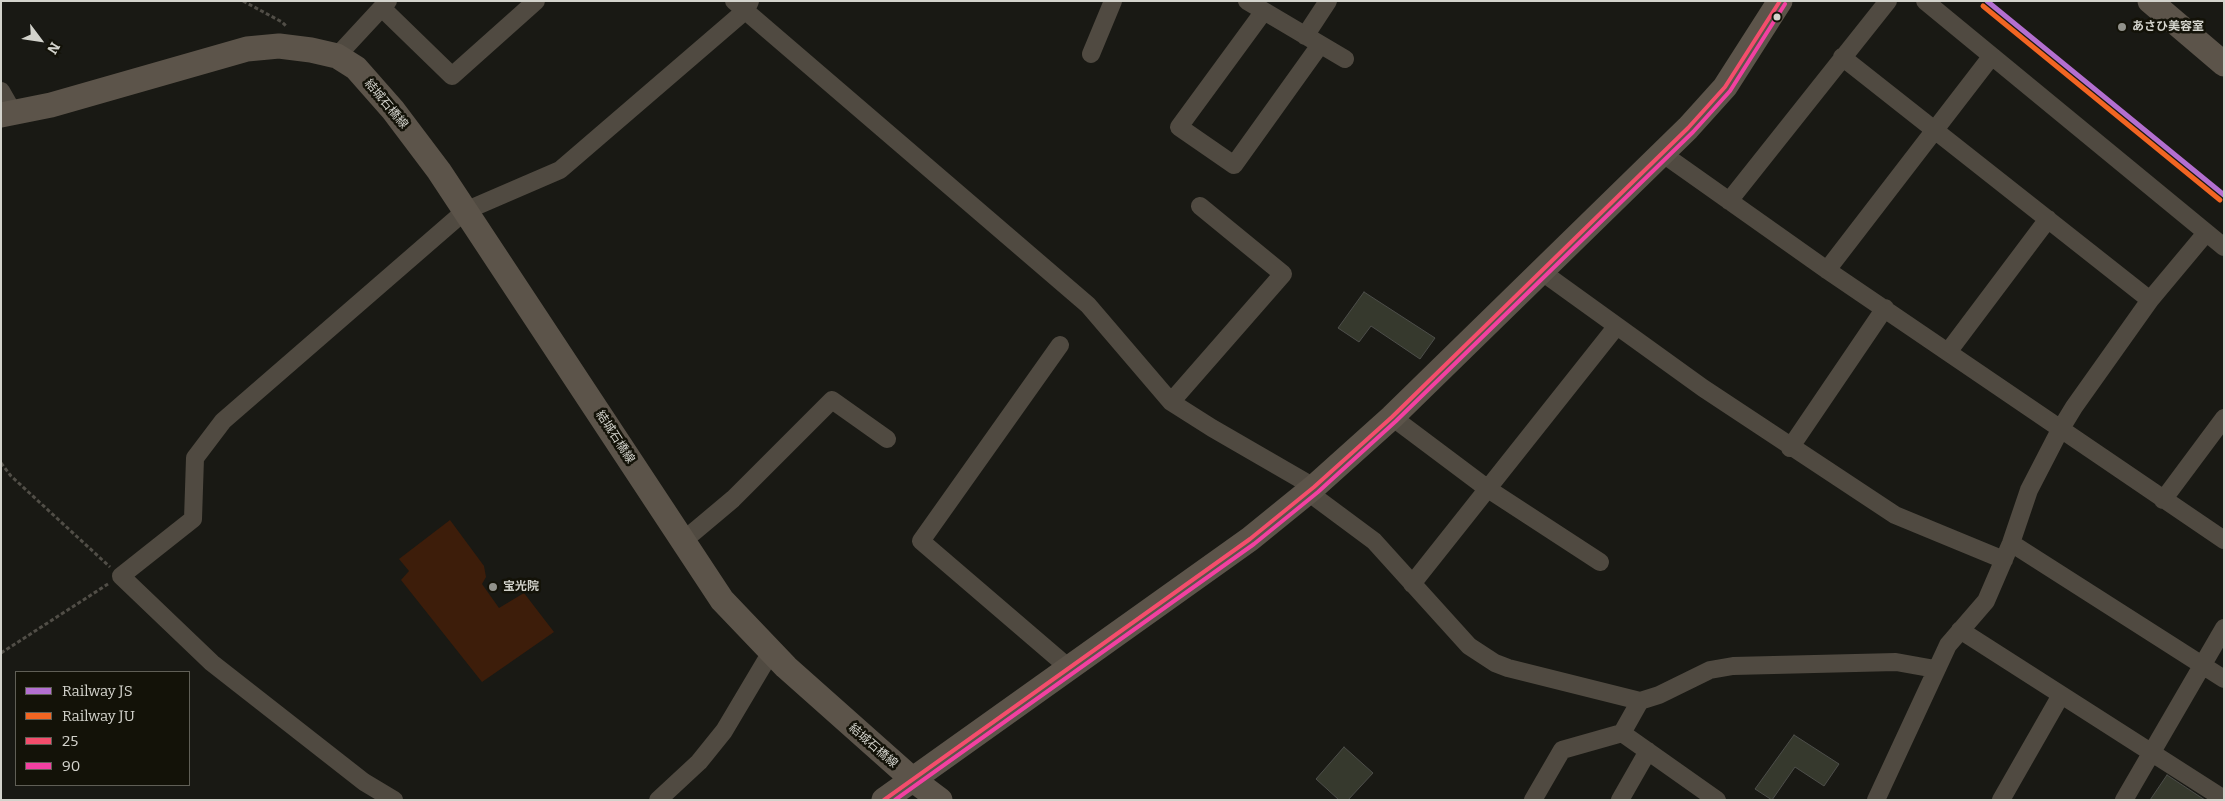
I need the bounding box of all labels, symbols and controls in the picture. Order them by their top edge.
unlabelled marker [1772,12,1782,22]
north arrow [15,15,65,65]
place label: あさひ美容室 [2132,20,2204,34]
marker: あさひ美容室 [2116,21,2128,33]
text: N [43,39,63,57]
street label: 結城石橋線 [361,76,411,132]
street label: 結城石橋線 [593,408,637,466]
place label: 宝光院 [503,580,539,594]
marker: 宝光院 [487,581,499,593]
legend [15,671,190,786]
text: Railway JS [62,682,133,700]
text: Railway JU [62,707,135,725]
street label: 結城石橋線 [846,721,900,771]
text: 25 [62,732,78,750]
text: 90 [62,757,80,775]

